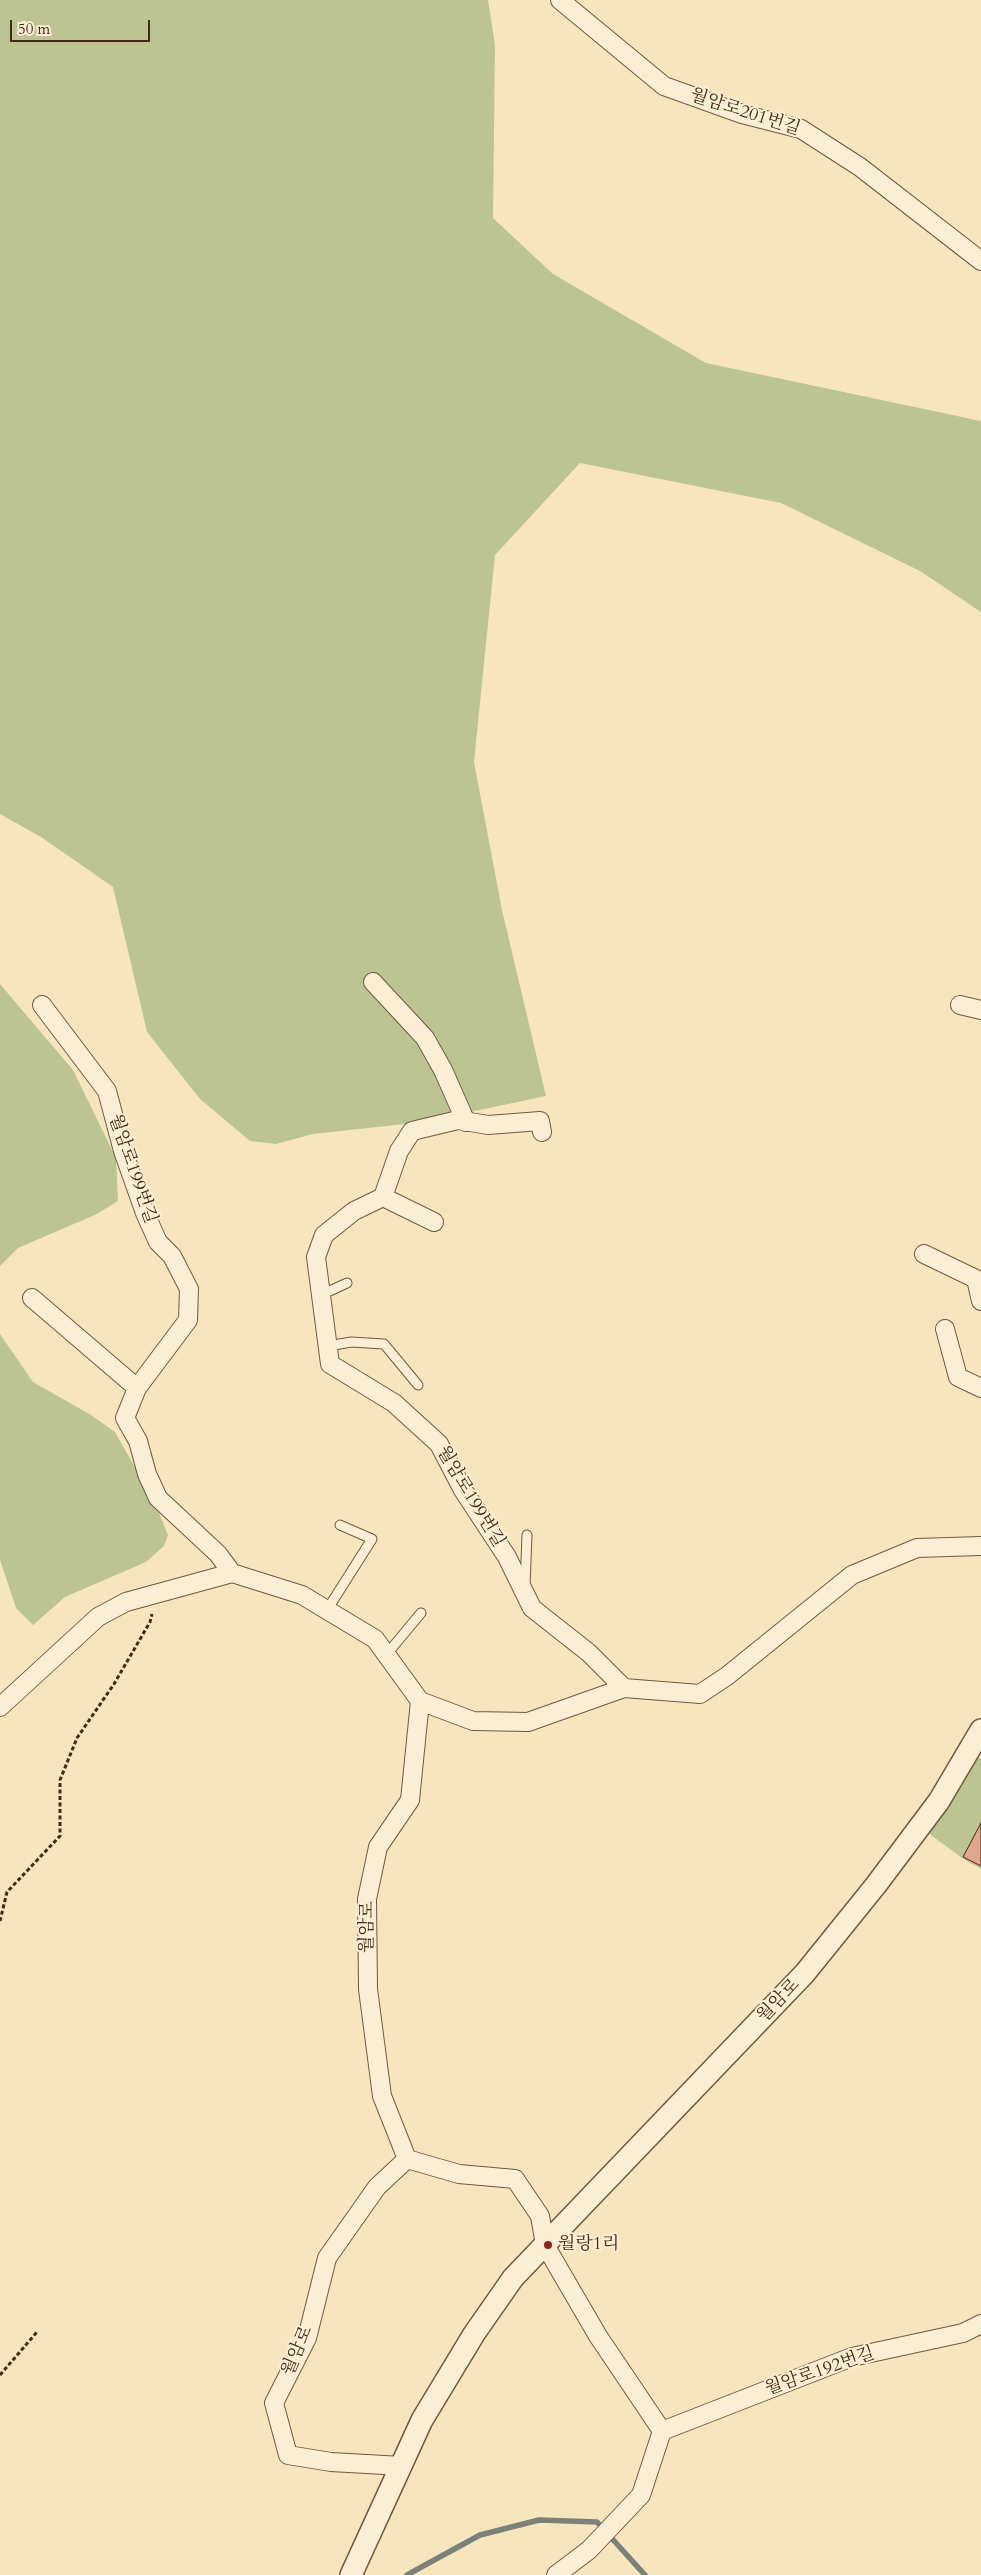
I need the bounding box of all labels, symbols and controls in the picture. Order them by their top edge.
scale bar [12,10,152,42]
text: 50 m [18,19,50,39]
street label: 월암로201번길 [687,85,803,141]
street label: 월암로199번길 [103,1111,161,1227]
street label: 월암로199번길 [431,1442,509,1552]
street label: 월암로 [357,1901,379,1953]
street label: 월암로 [753,1975,805,2027]
place label: 월랑1리 [558,2234,619,2256]
marker: 월랑1리 [542,2239,554,2251]
street label: 월암로 [278,2323,318,2379]
street label: 월암로192번길 [762,2343,878,2401]

